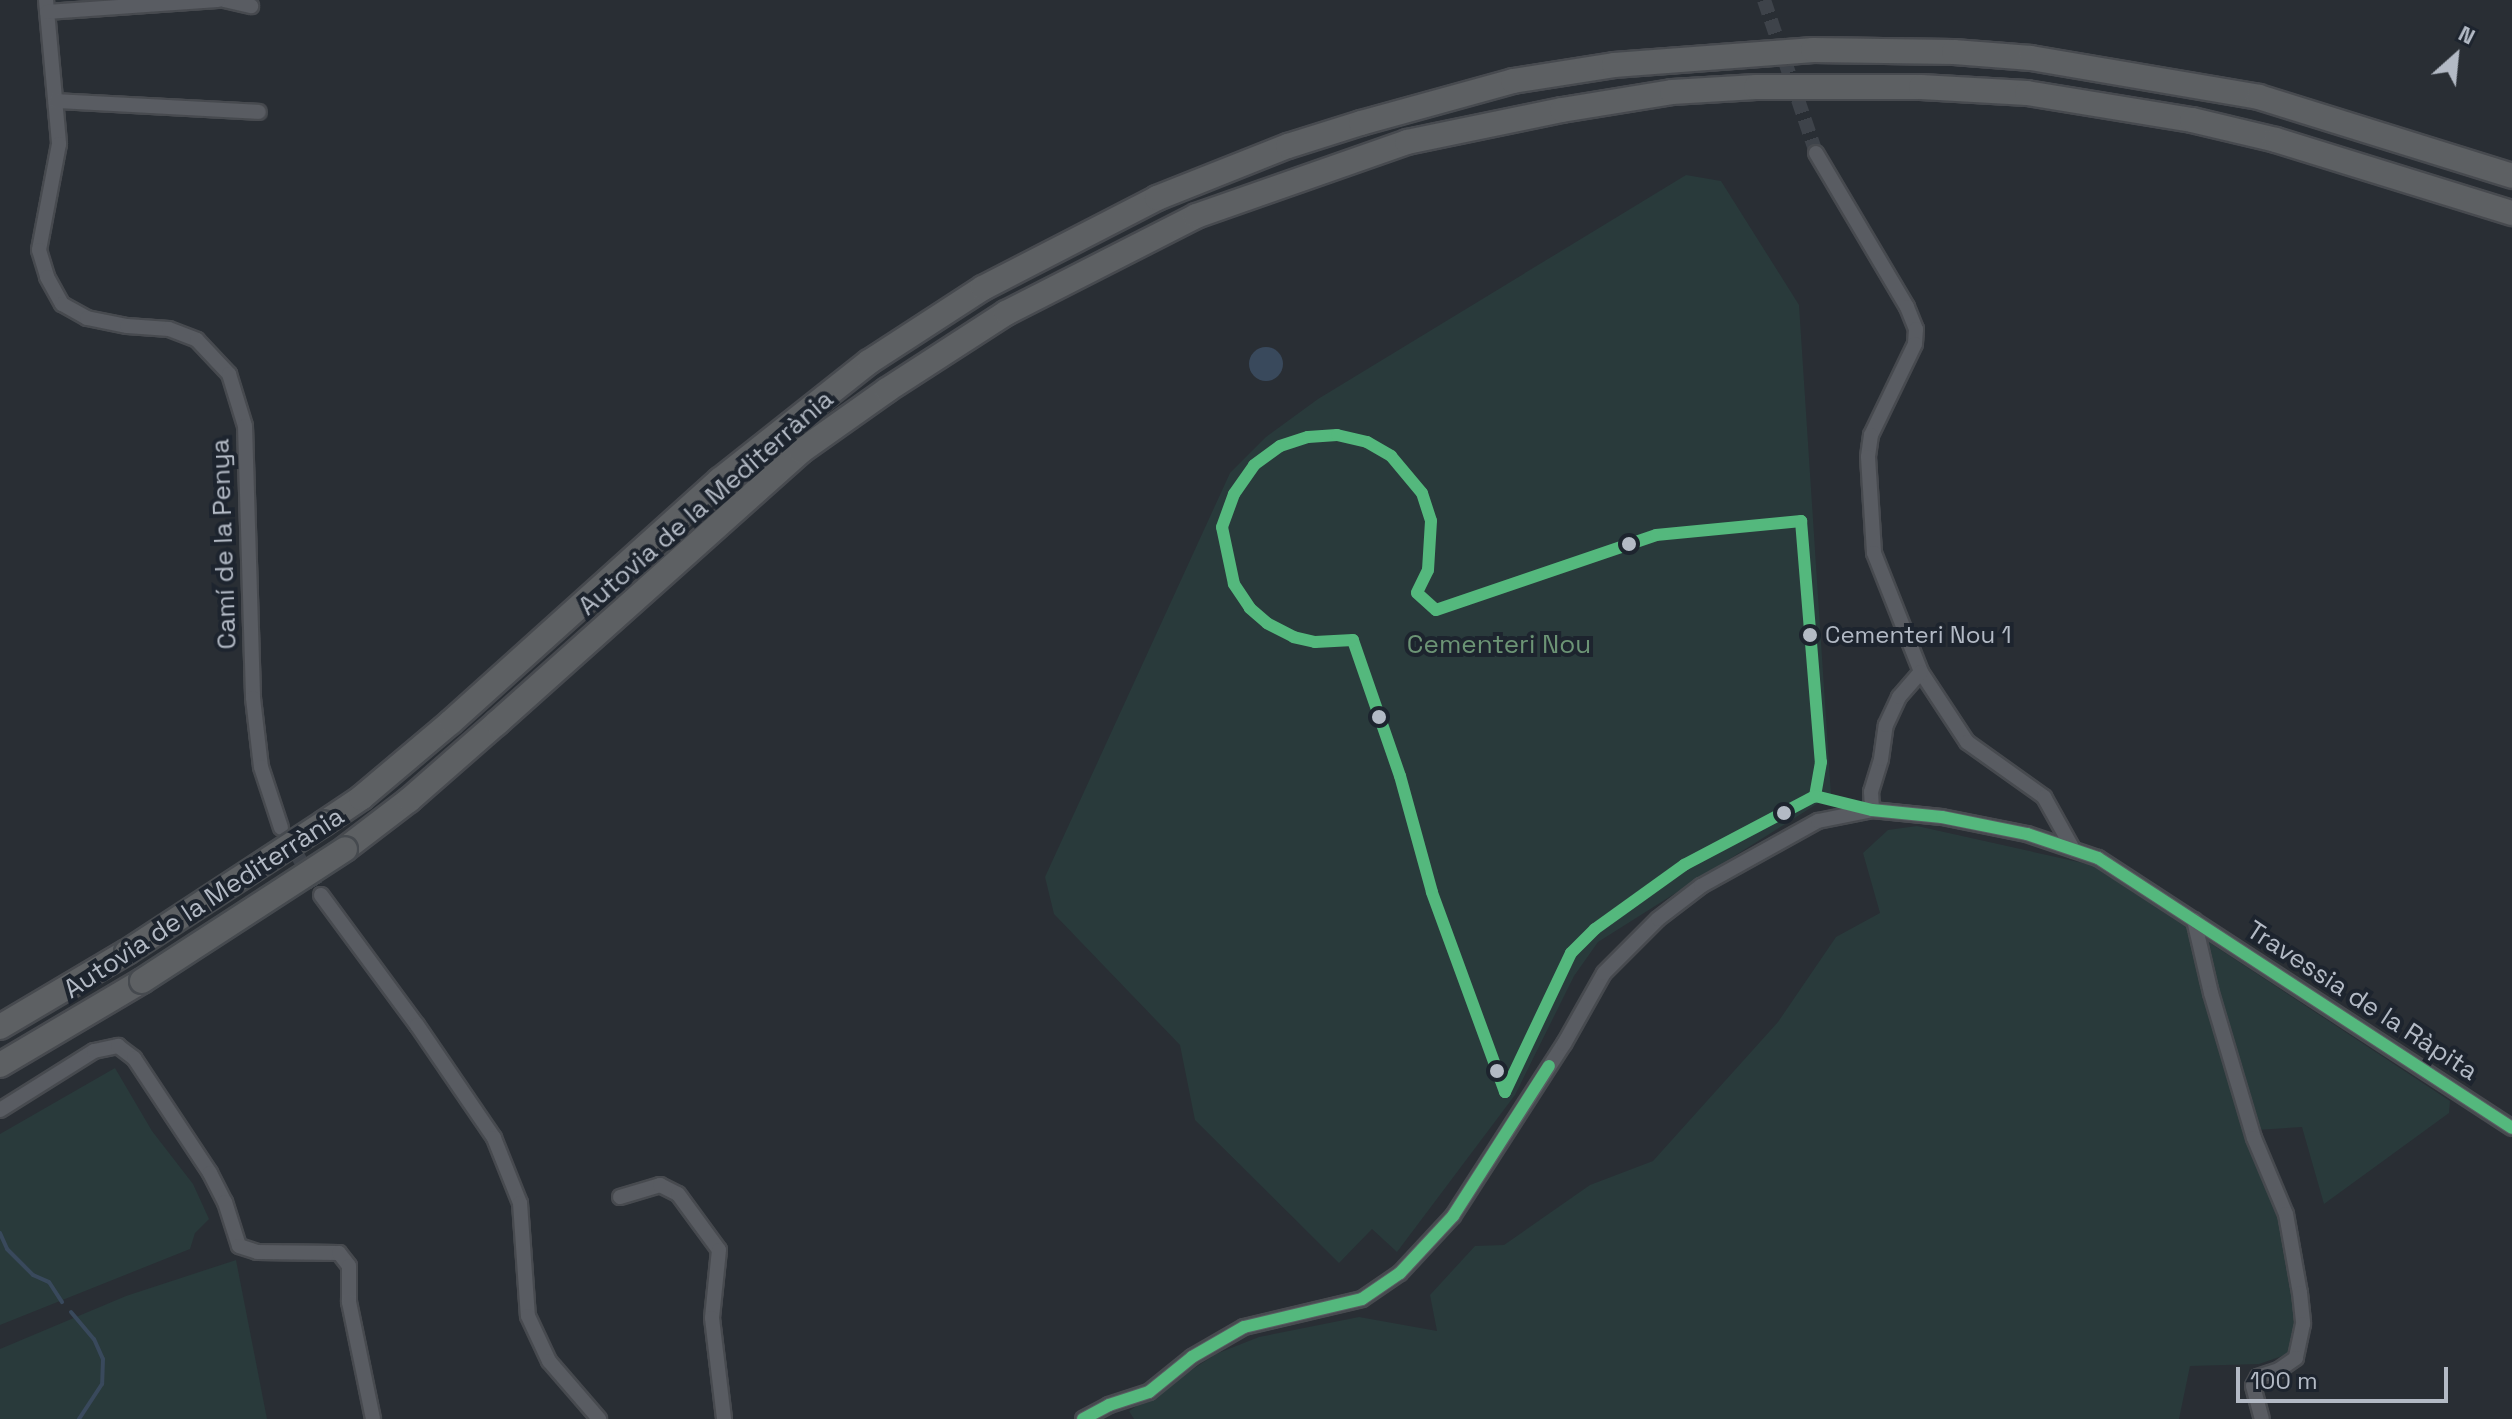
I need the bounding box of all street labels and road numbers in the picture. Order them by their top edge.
street label: Autovia de la Mediterrània [572,384,840,622]
street label: Camí de la Penya [205,438,243,650]
street label: Autovia de la Mediterrània [58,801,350,1005]
street label: Travessia de la Ràpita [2241,915,2483,1087]

